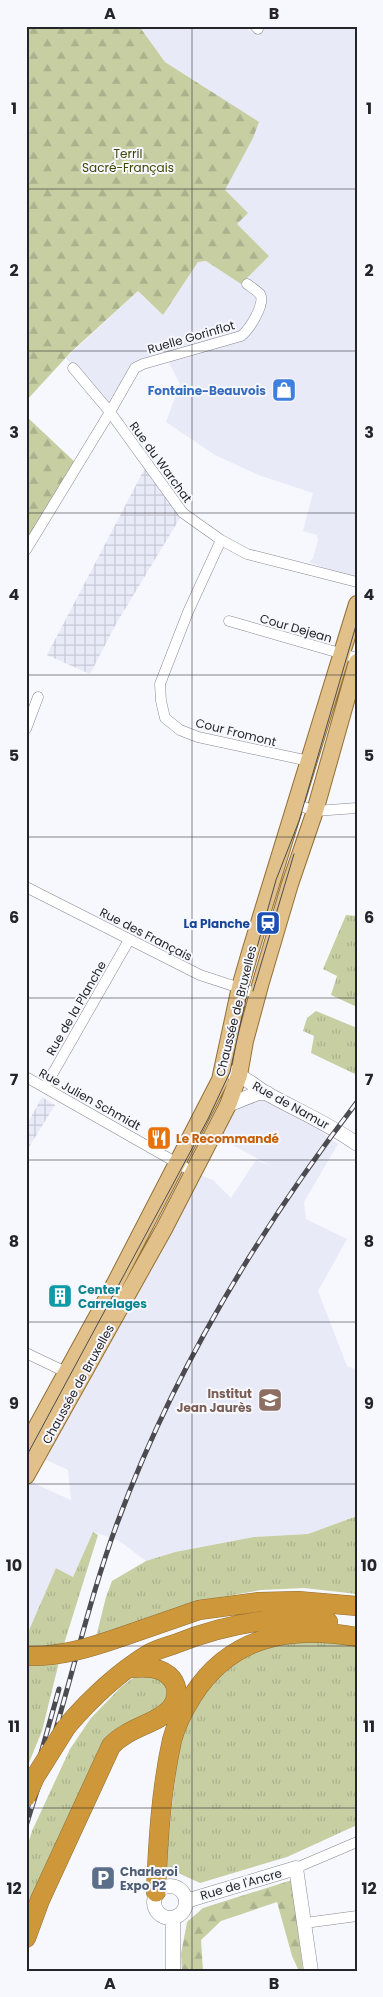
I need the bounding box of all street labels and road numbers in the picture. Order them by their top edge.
street label: Ruelle Gorinflot [145,316,237,358]
street label: Rue du Warchat [126,418,196,506]
street label: Cour Dejean [258,610,334,646]
street label: Cour Fromont [194,714,278,750]
street label: Rue des Français [97,903,195,965]
street label: Chaussée de Bruxelles [211,944,261,1078]
street label: Rue de la Planche [42,958,110,1058]
street label: Rue Julien Schmidt [36,1064,144,1134]
street label: Rue de Namur [250,1077,333,1133]
street label: Chaussée de Bruxelles [38,1321,118,1447]
street label: Rue de l'Ancre [198,1864,284,1904]

